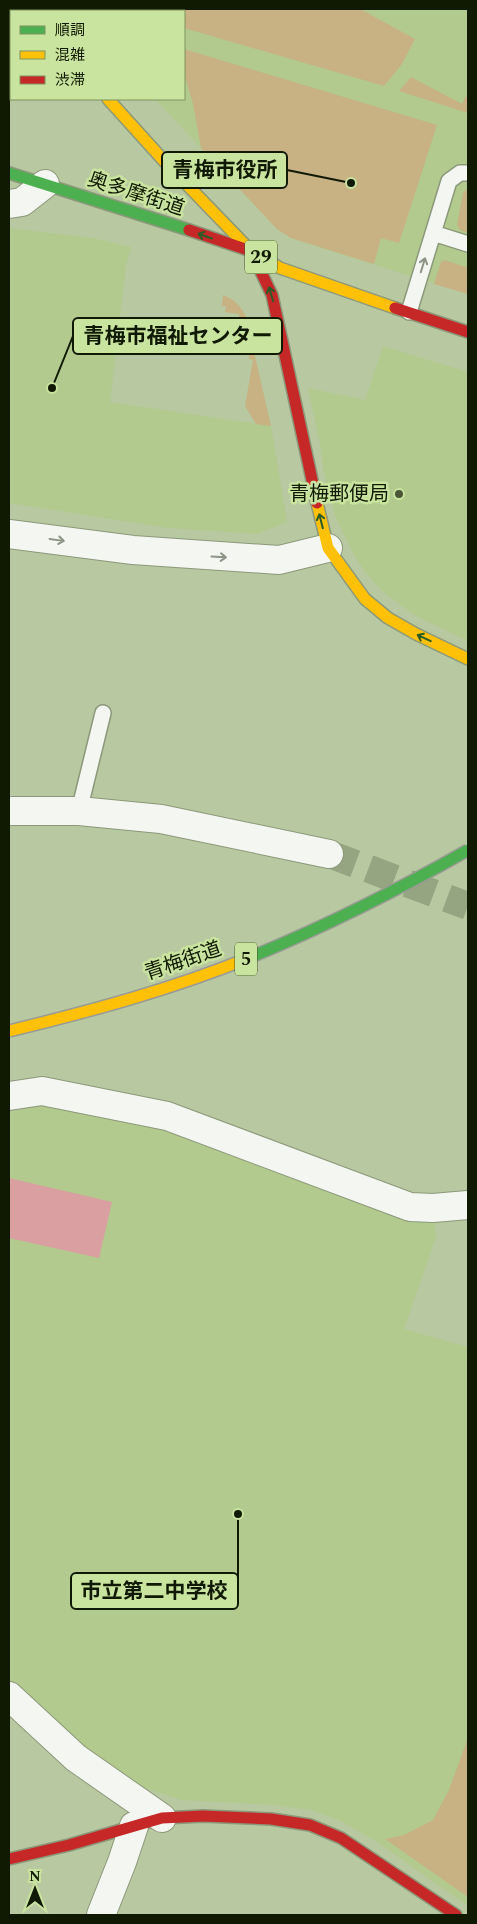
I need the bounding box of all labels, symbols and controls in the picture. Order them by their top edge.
legend [10,10,185,100]
text: 順調 [55,19,85,42]
text: 混雑 [55,44,85,67]
text: 渋滞 [55,69,85,92]
callout: 青梅市役所 [162,152,287,188]
text: 青梅市役所 [173,155,278,187]
street label: 奥多摩街道 [84,164,188,224]
one-way arrow [197,231,213,240]
road number: 29 [245,240,277,274]
one-way arrow [419,258,429,274]
one-way arrow [265,286,275,302]
callout: 青梅市福祉センター [73,318,282,354]
text: 青梅市福祉センター [84,321,273,353]
place label: 青梅郵便局 [289,479,389,509]
marker: 青梅郵便局 [393,488,405,500]
one-way arrow [316,513,325,529]
one-way arrow [49,535,65,545]
one-way arrow [210,552,226,561]
one-way arrow [417,633,432,642]
street label: 青梅街道 [140,934,226,988]
road number: 5 [235,942,257,976]
callout: 市立第二中学校 [71,1573,238,1609]
text: 市立第二中学校 [81,1576,228,1608]
north arrow [10,1864,60,1914]
text: N [29,1866,41,1887]

